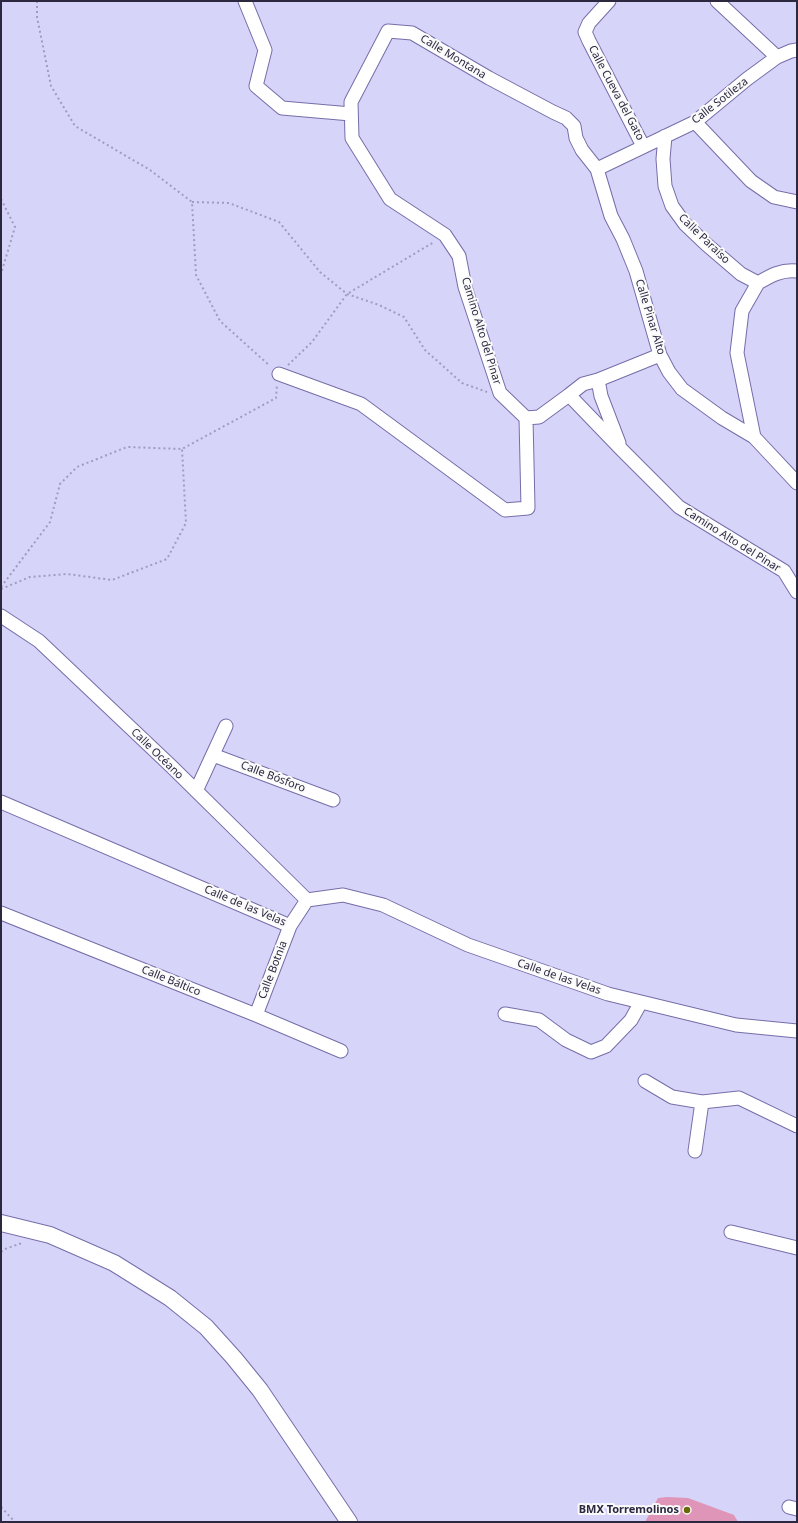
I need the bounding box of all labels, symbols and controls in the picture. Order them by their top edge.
street label: Calle Montana [418,32,488,82]
street label: Calle Cueva del Gato [585,43,647,143]
street label: Calle Sotileza [689,75,751,127]
street label: Calle Paraíso [676,211,732,267]
street label: Camino Alto del Pinar [458,276,504,386]
street label: Calle Pinar Alto [632,278,668,356]
street label: Camino Alto del Pinar [681,505,783,575]
street label: Calle Océano [128,726,186,782]
street label: Calle Bósforo [239,759,307,795]
street label: Calle de las Velas [202,883,288,929]
street label: Calle Botnia [256,939,290,1001]
street label: Calle de las Velas [515,956,603,998]
street label: Calle Báltico [139,963,203,999]
place label: BMX Torremolinos [579,1503,679,1517]
marker: BMX Torremolinos [682,1505,692,1515]

